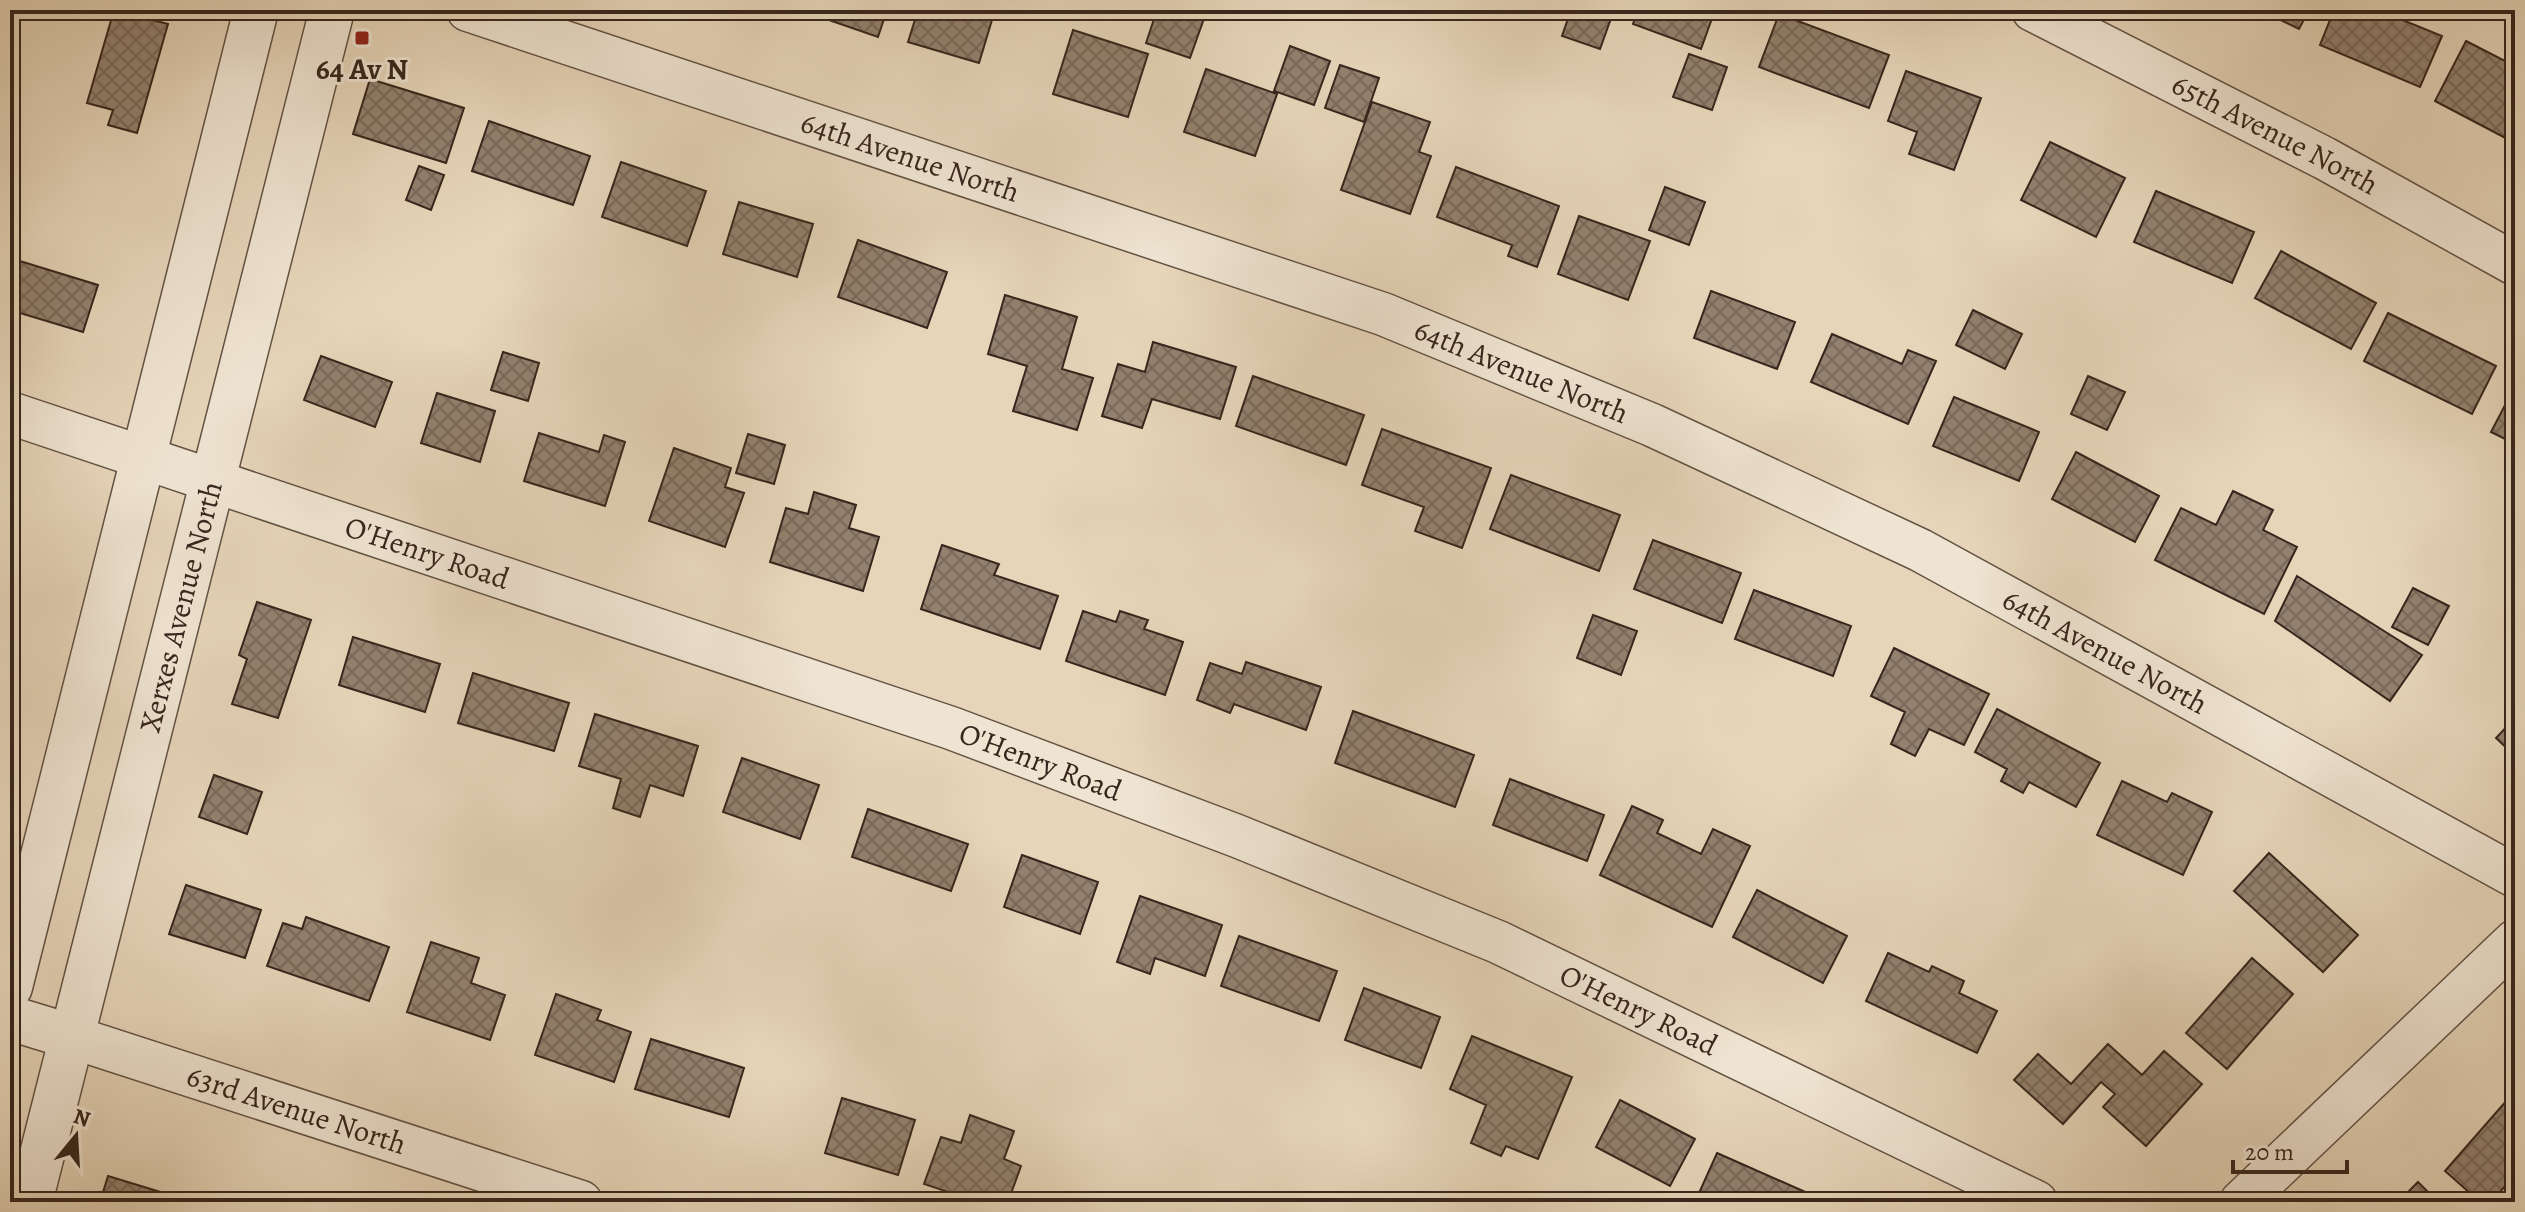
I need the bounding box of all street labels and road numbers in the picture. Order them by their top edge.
street label: 65th Avenue North [2165,64,2385,204]
street label: 64th Avenue North [796,102,1025,212]
street label: 64th Avenue North [1408,309,1635,433]
street label: Xerxes Avenue North [130,477,232,737]
street label: O'Henry Road [340,507,515,599]
street label: 64th Avenue North [1996,579,2215,724]
street label: O'Henry Road [954,713,1128,811]
street label: O'Henry Road [1553,955,1725,1066]
street label: 63rd Avenue North [182,1056,411,1164]

